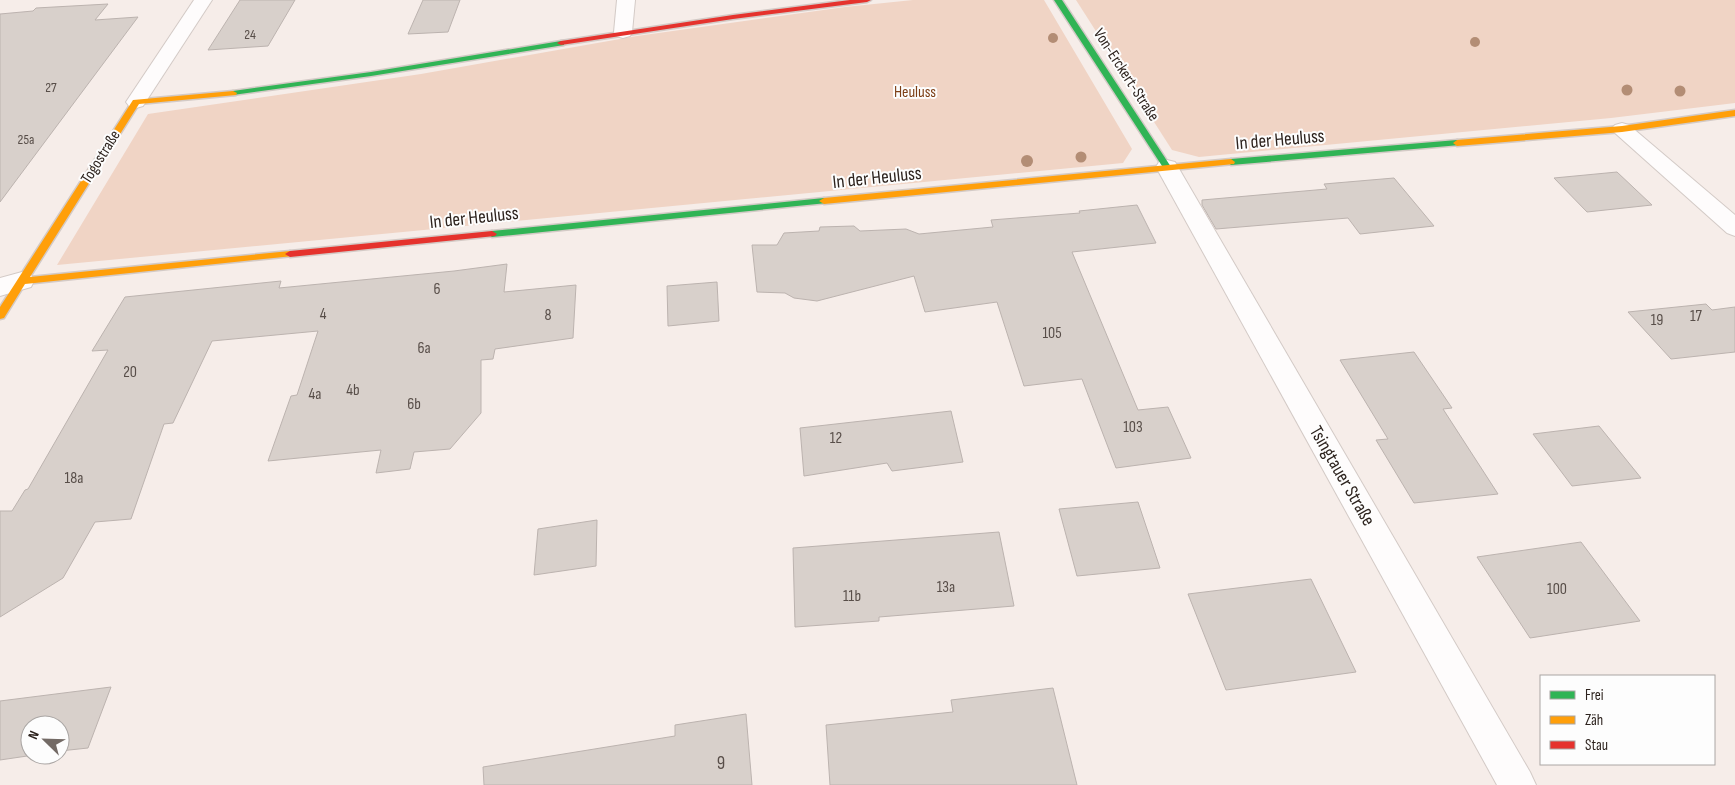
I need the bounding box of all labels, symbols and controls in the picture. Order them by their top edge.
street label: Von-Erckert-Straße [1089,25,1163,125]
house number: 24 [244,26,256,43]
house number: 27 [45,79,57,96]
park label: Heuluss [894,83,936,102]
street label: In der Heuluss [1235,125,1326,155]
street label: Togostraße [77,127,125,187]
house number: 25a [18,131,34,148]
street label: In der Heuluss [831,162,923,194]
street label: In der Heuluss [428,202,520,234]
house number: 6 [433,280,441,299]
house number: 4 [320,305,327,324]
house number: 8 [544,306,552,325]
house number: 17 [1690,307,1703,326]
house number: 19 [1651,311,1663,330]
house number: 105 [1042,324,1062,343]
house number: 6a [417,339,431,358]
house number: 20 [123,363,137,382]
house number: 4b [346,381,360,400]
house number: 4a [309,385,321,404]
house number: 6b [407,395,421,414]
house number: 103 [1123,418,1143,437]
street label: Tsingtauer Straße [1304,422,1380,530]
house number: 12 [830,429,842,448]
house number: 18a [65,469,83,488]
house number: 13a [937,578,955,597]
house number: 100 [1547,580,1567,599]
house number: 11b [843,587,861,606]
legend [1540,675,1715,765]
text: Frei [1585,686,1604,705]
text: Zäh [1585,711,1603,730]
north arrow [20,715,70,765]
text: N [24,728,43,742]
text: Stau [1585,736,1608,755]
house number: 9 [717,752,725,775]

